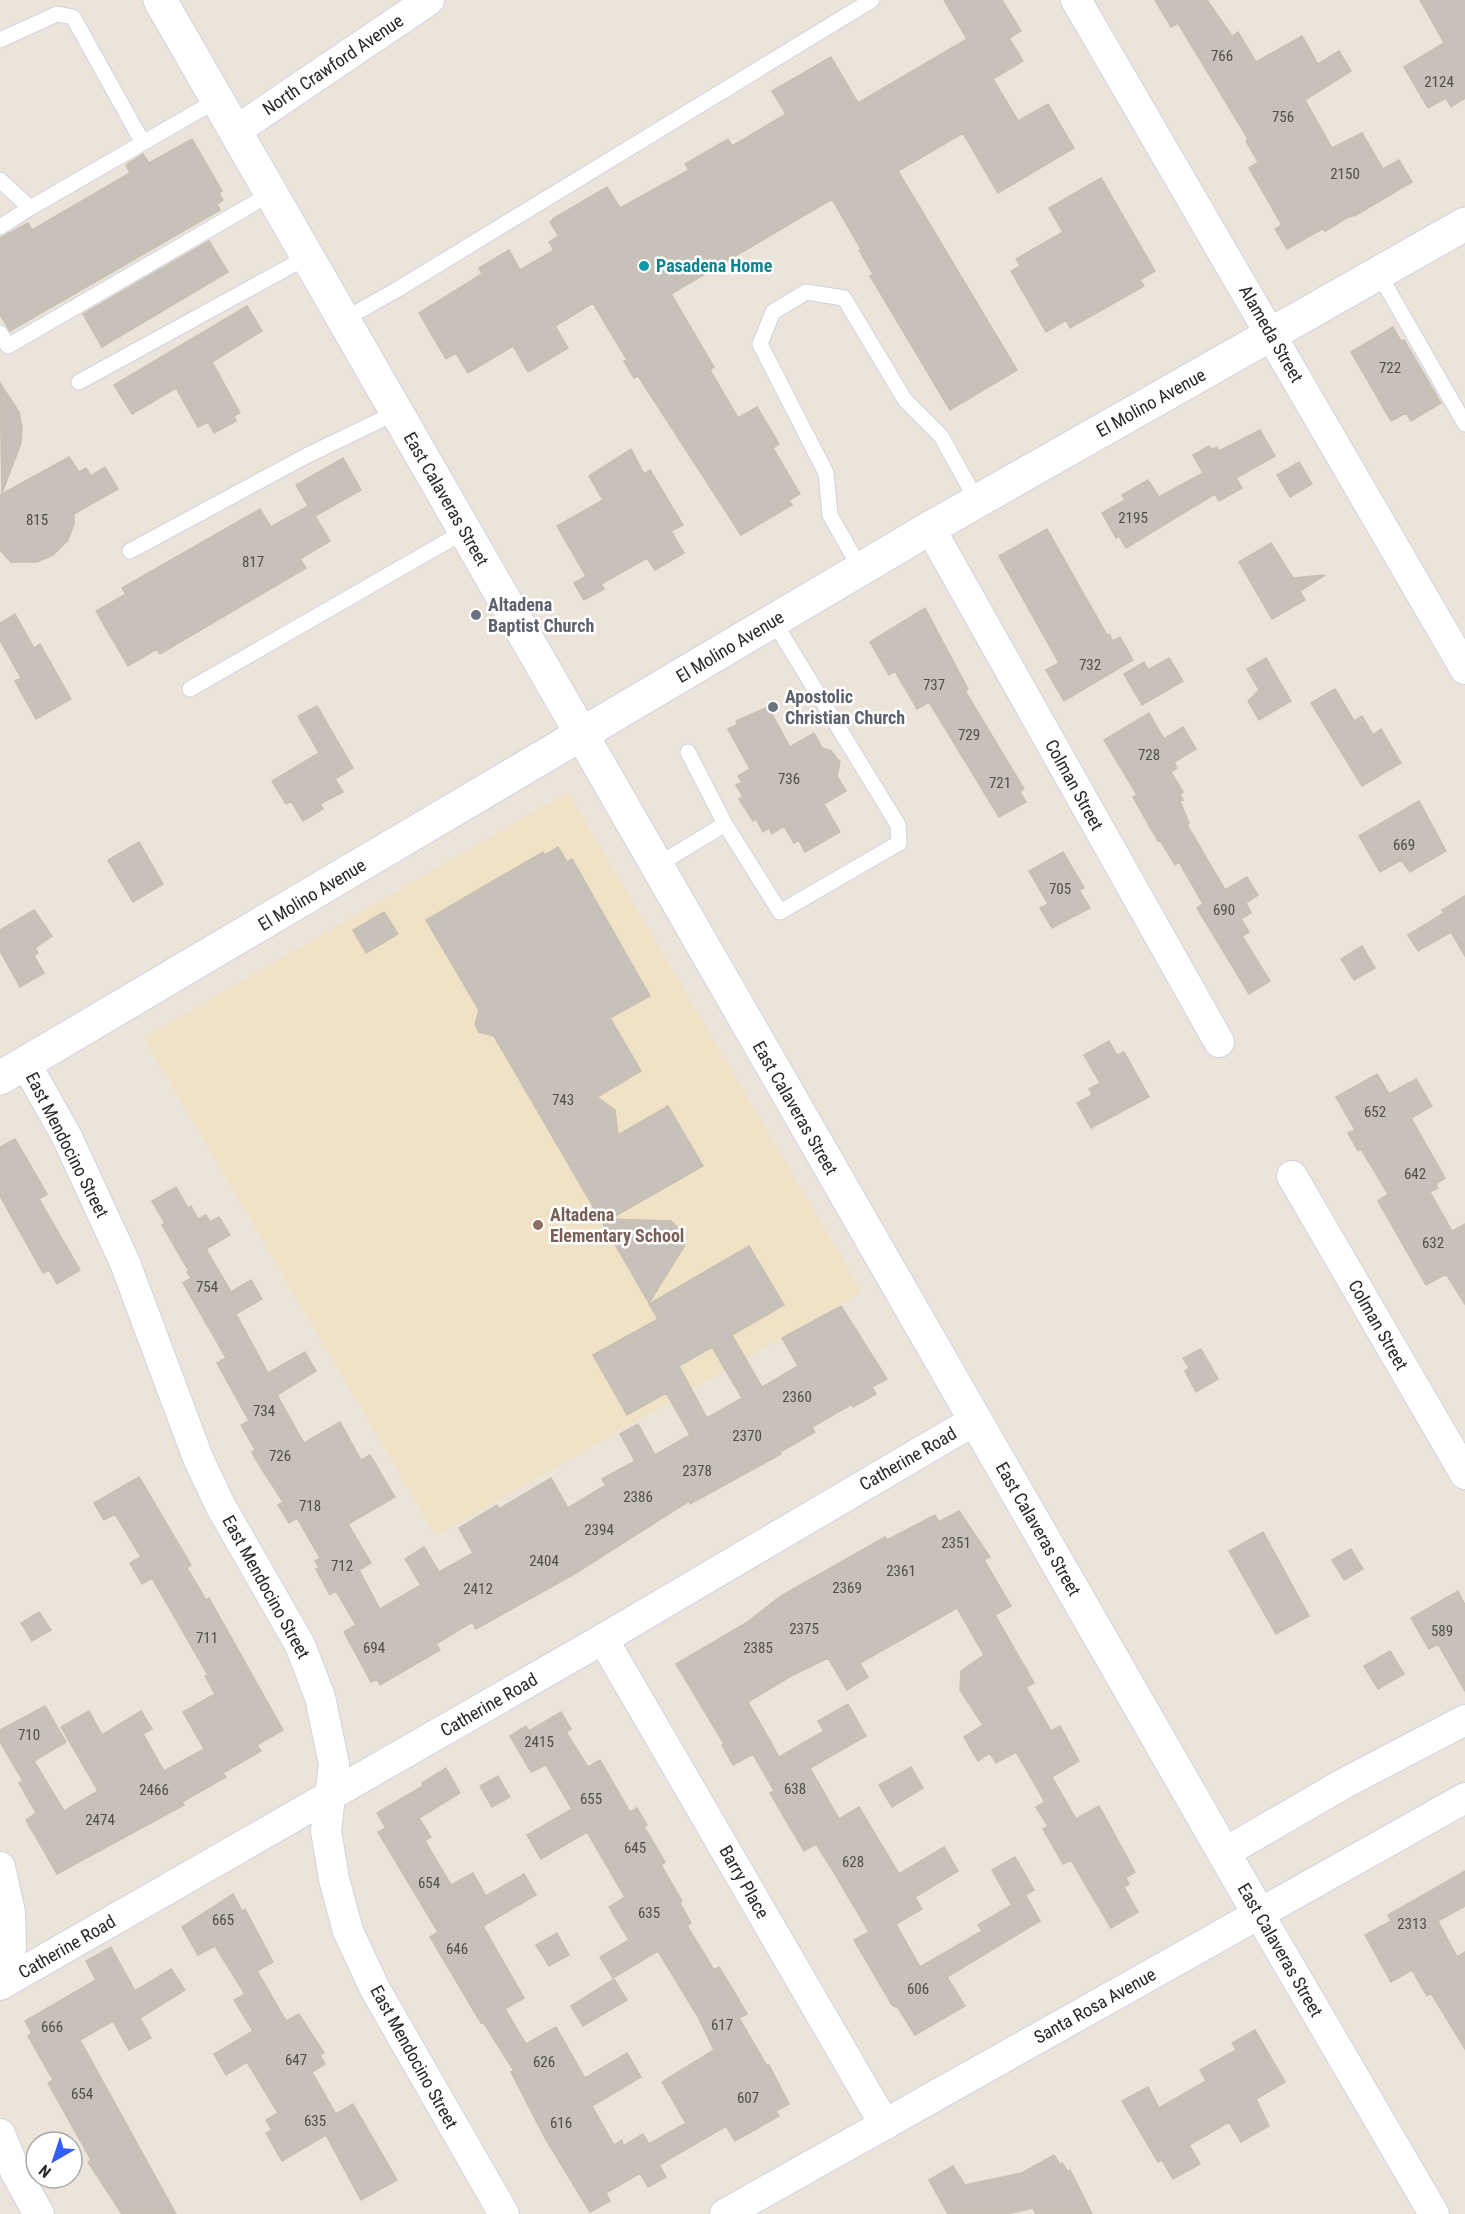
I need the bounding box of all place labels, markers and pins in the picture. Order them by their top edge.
place label: Pasadena Home [656,255,773,276]
marker: Pasadena Home [637,259,651,273]
place label: Altadena Baptist Church [488,594,594,636]
marker: Altadena Baptist Church [469,608,483,622]
place label: Apostolic Christian Church [785,686,905,728]
marker: Apostolic Christian Church [766,700,780,714]
place label: Altadena Elementary School [550,1204,684,1246]
marker: Altadena Elementary School [531,1218,545,1232]

